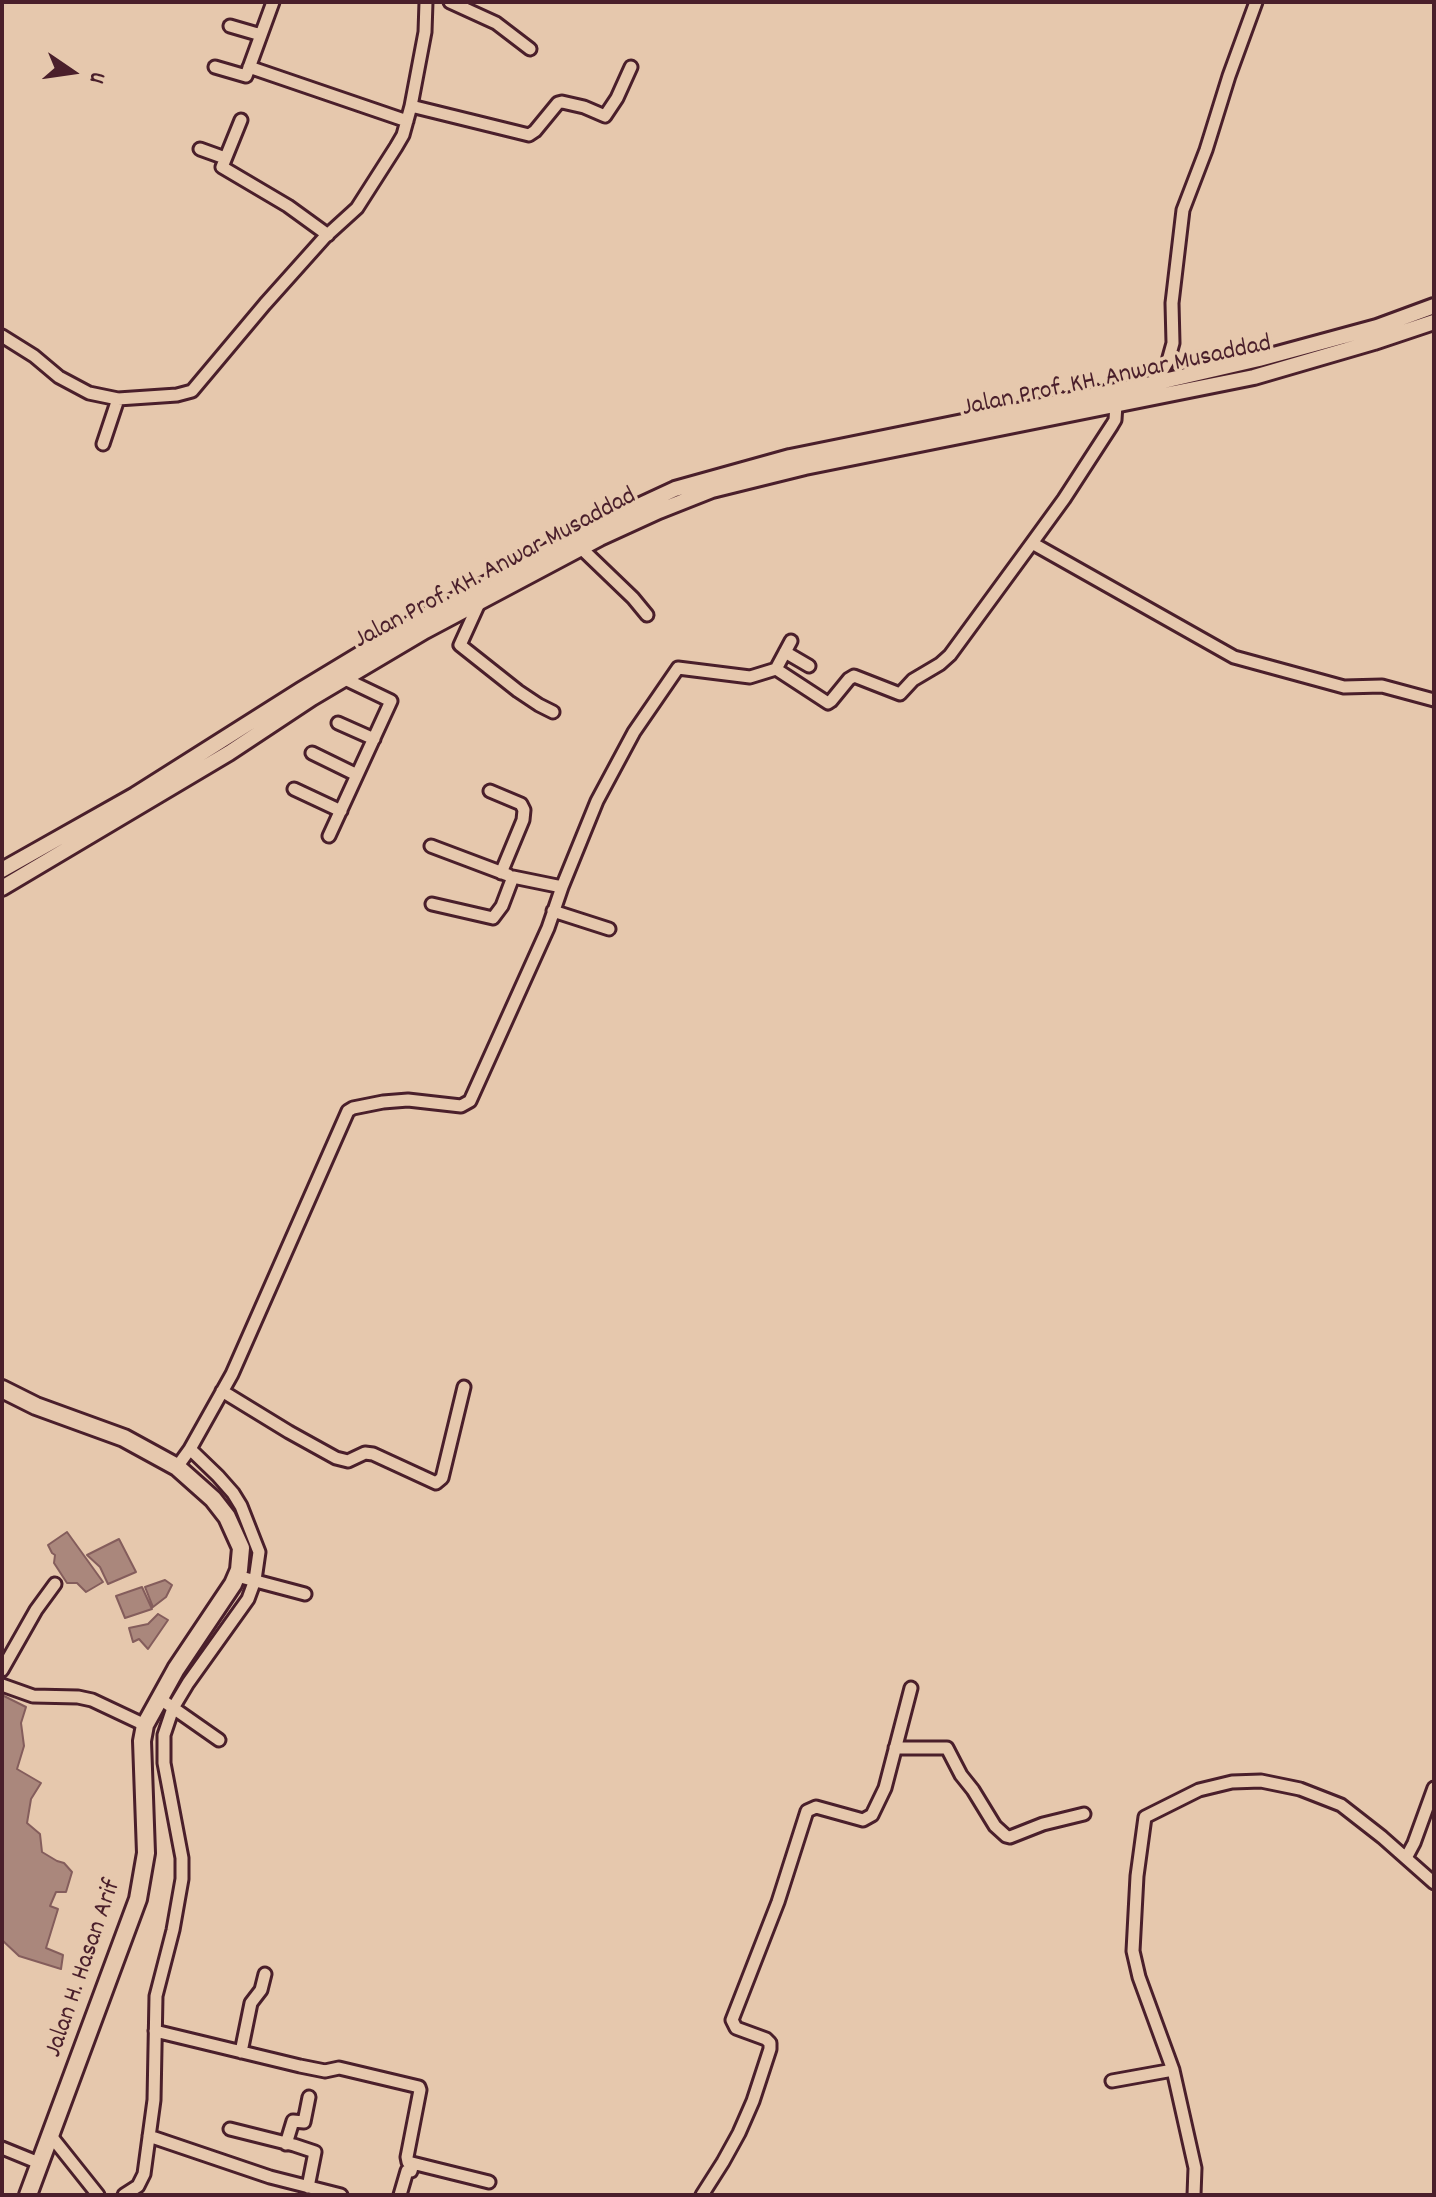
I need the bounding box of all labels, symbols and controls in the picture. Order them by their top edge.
north arrow [32,32,112,112]
text: U [80,69,112,86]
street label: Jalan Prof. KH. Anwar Musaddad [960,330,1274,426]
street label: Jalan Prof. KH. Anwar Musaddad [350,482,642,658]
street label: Jalan H. Hasan Arif [40,1876,130,2062]

